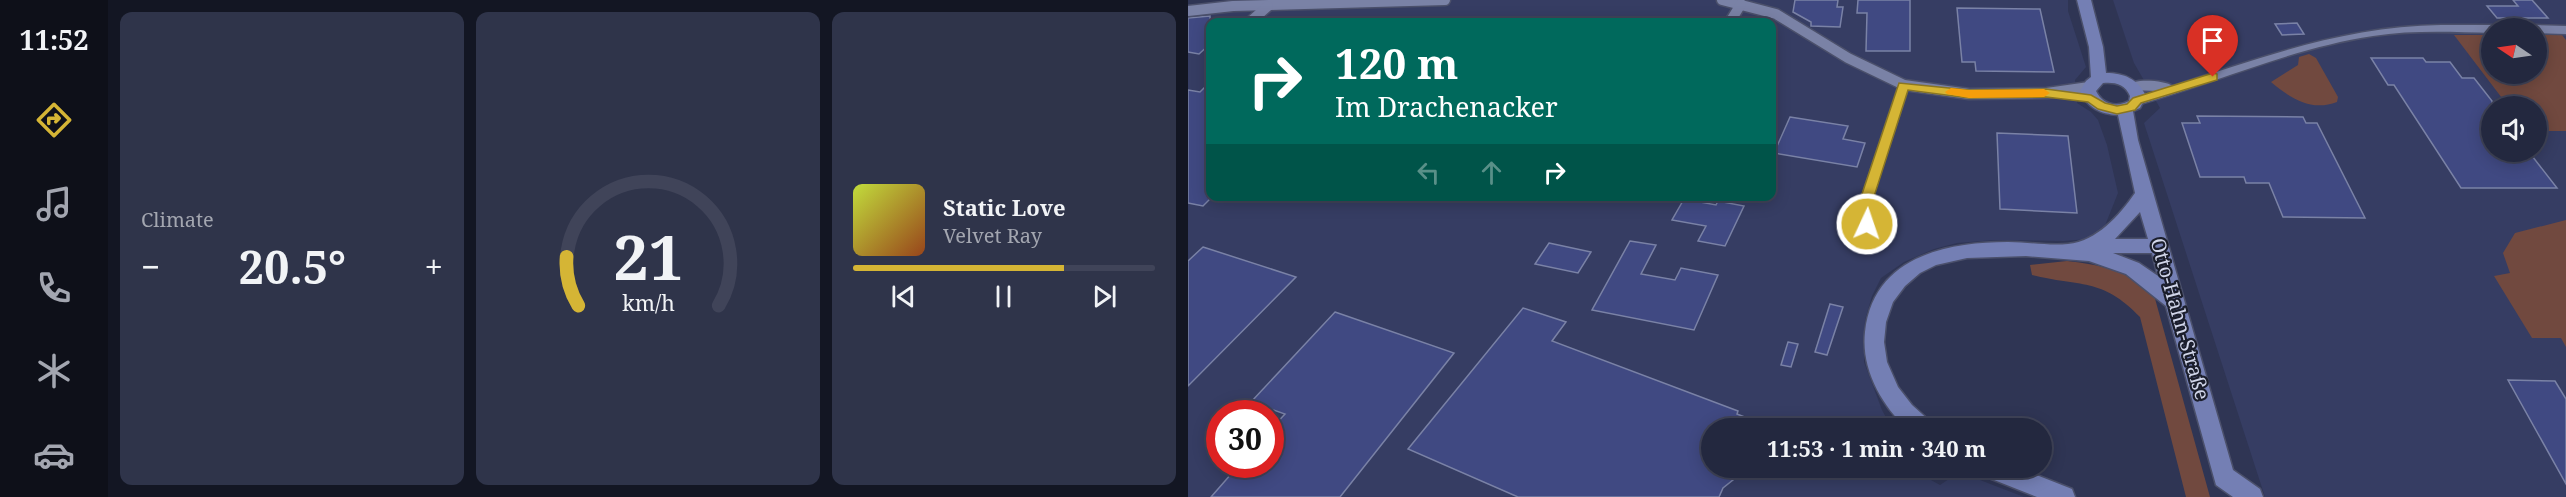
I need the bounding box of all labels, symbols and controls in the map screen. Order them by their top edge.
pin [2187,15,2238,77]
north arrow [2481,18,2547,84]
map controls [2481,18,2547,162]
text: 11:52 [19,21,89,58]
icon: arrive [2196,24,2229,57]
text: 120 m [1335,34,1459,91]
icon: right [1236,42,1314,120]
text: Im Drachenacker [1335,88,1558,125]
button: sound [2481,96,2547,162]
icon: directions [33,99,75,141]
icon: left [1412,156,1445,189]
icon: ahead [1475,156,1508,189]
icon: right [1538,156,1571,189]
icon: music [33,183,75,225]
text: Static Love [943,192,1066,222]
position arrow [1835,192,1899,256]
text: Climate [141,206,214,233]
text: 21 [613,213,683,298]
text: Velvet Ray [943,222,1042,249]
street label: Otto-Hahn-Straße [2144,235,2217,403]
text: 20.5° [239,236,346,297]
text: − [141,244,160,289]
text: + [425,244,443,289]
icon: phone [33,267,75,309]
icon: previous [887,280,920,313]
icon: pause [987,280,1020,313]
icon: next [1088,280,1121,313]
text: km/h [622,288,675,317]
icon: climate [33,350,75,392]
speed limit sign: 30 [1206,400,1284,478]
text: 11:53 · 1 min · 340 m [1767,433,1986,463]
icon: car [33,434,75,476]

